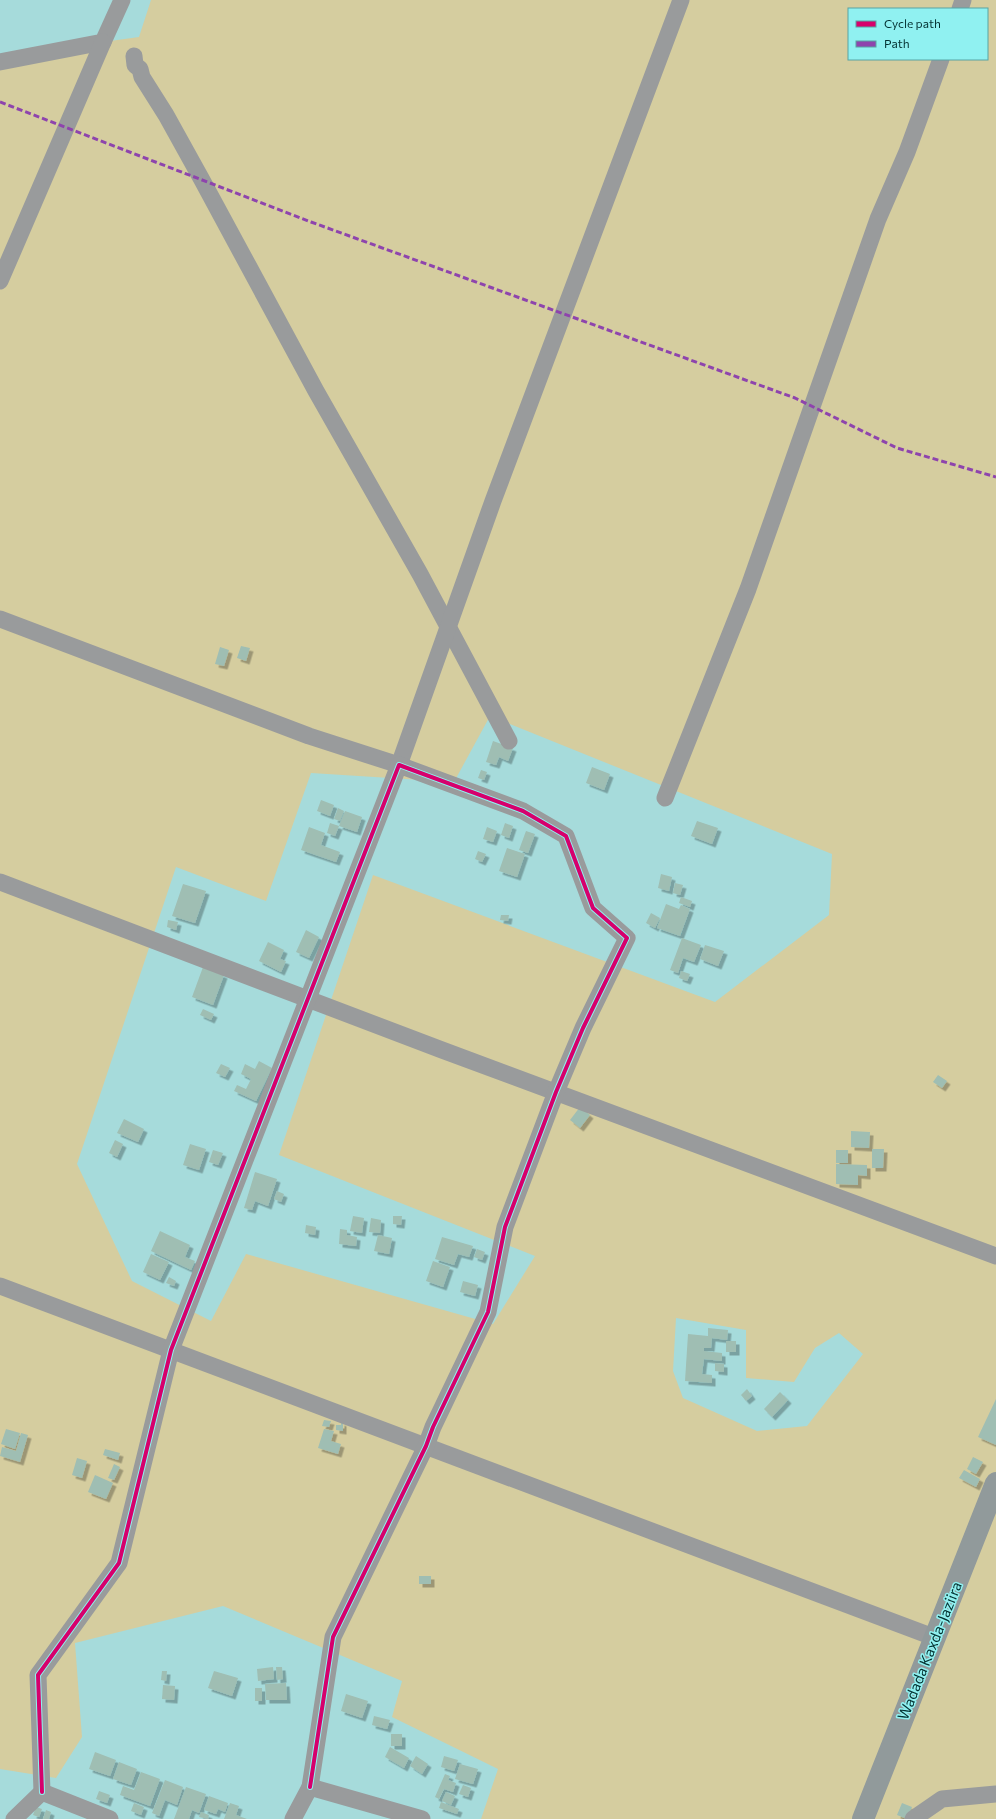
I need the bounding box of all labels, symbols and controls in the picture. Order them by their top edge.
legend [848,8,988,60]
text: Cycle path [884,16,941,30]
text: Path [884,36,910,50]
street label: Wadada Kaxda-Jaziira [893,1579,965,1722]

